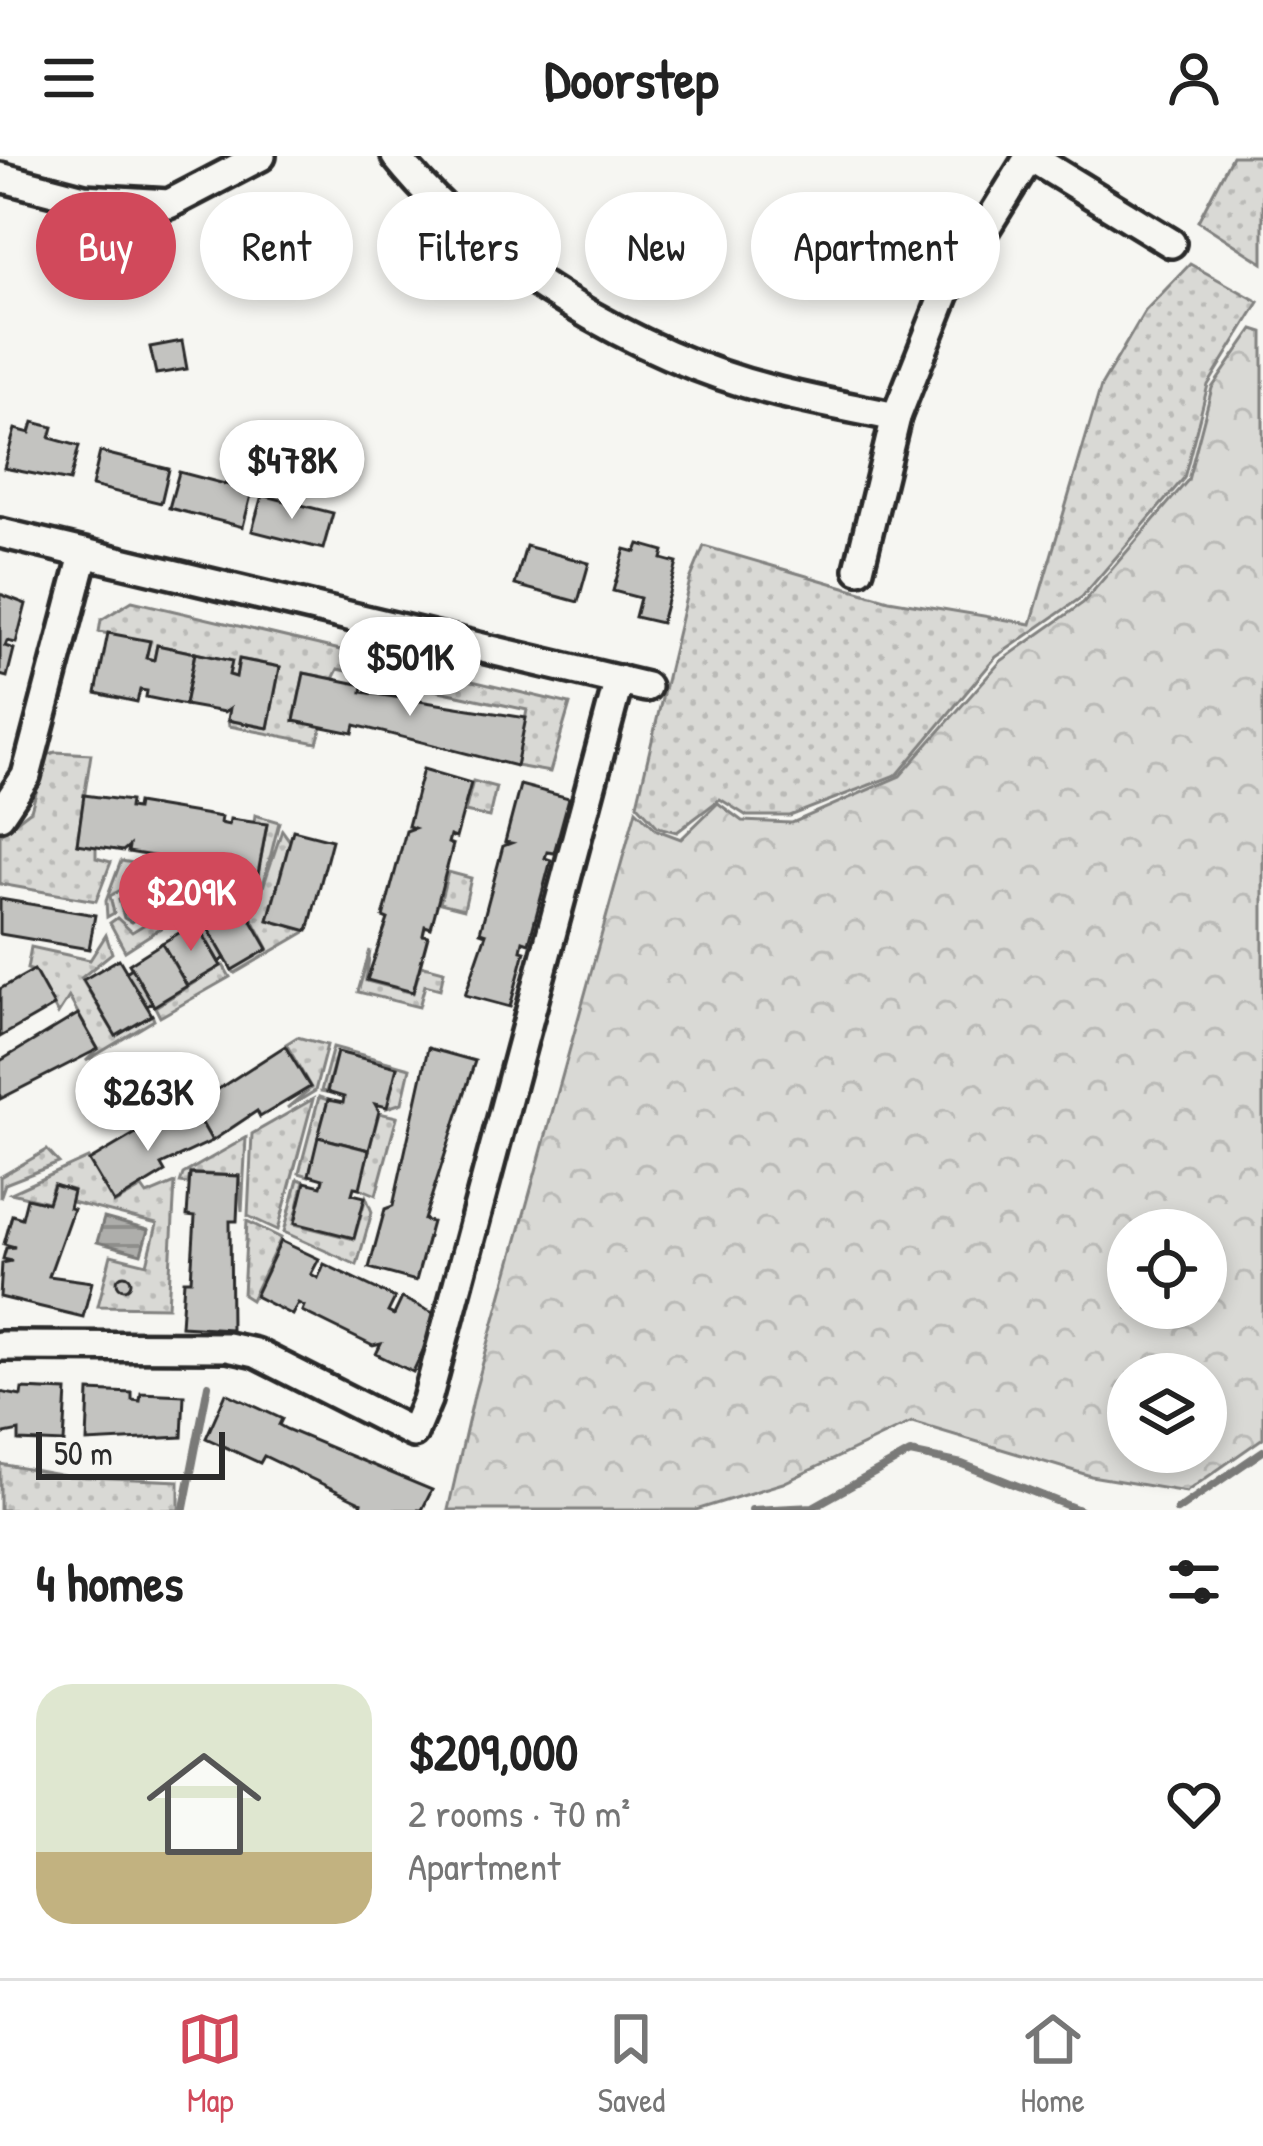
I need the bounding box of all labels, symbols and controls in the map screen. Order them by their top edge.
text: Doorstep [545,42,718,115]
icon: menu [36,45,102,111]
icon: person [1161,45,1227,111]
chip: Buy [36,192,176,300]
chip: Rent [200,192,353,300]
chip: Filters [377,192,561,300]
chip: New [585,192,727,300]
chip: Apartment [751,192,1000,300]
pin: $478K [208,420,376,522]
text: $478K [247,432,338,485]
pin: $501K [326,617,494,719]
text: $501K [366,629,454,682]
pin: $209K [107,852,275,954]
text: $209K [146,864,236,917]
pin: $263K [64,1052,232,1154]
text: $263K [102,1064,194,1117]
map controls [1107,1209,1227,1473]
button: locate [1107,1209,1227,1329]
button: layers [1107,1353,1227,1473]
scale bar [36,1426,225,1479]
text: 50 m [54,1431,113,1475]
text: 4 homes [36,1548,183,1617]
icon: filters [1161,1549,1227,1615]
text: $209,000 [408,1717,578,1786]
icon: home [132,1732,276,1876]
icon: heart [1161,1771,1227,1837]
text: 2 rooms · 70 m² [408,1786,630,1839]
text: Apartment [408,1839,561,1892]
tab: Map [177,2006,243,2122]
tab: Saved [598,2006,665,2122]
tab: Home [1020,2006,1086,2122]

